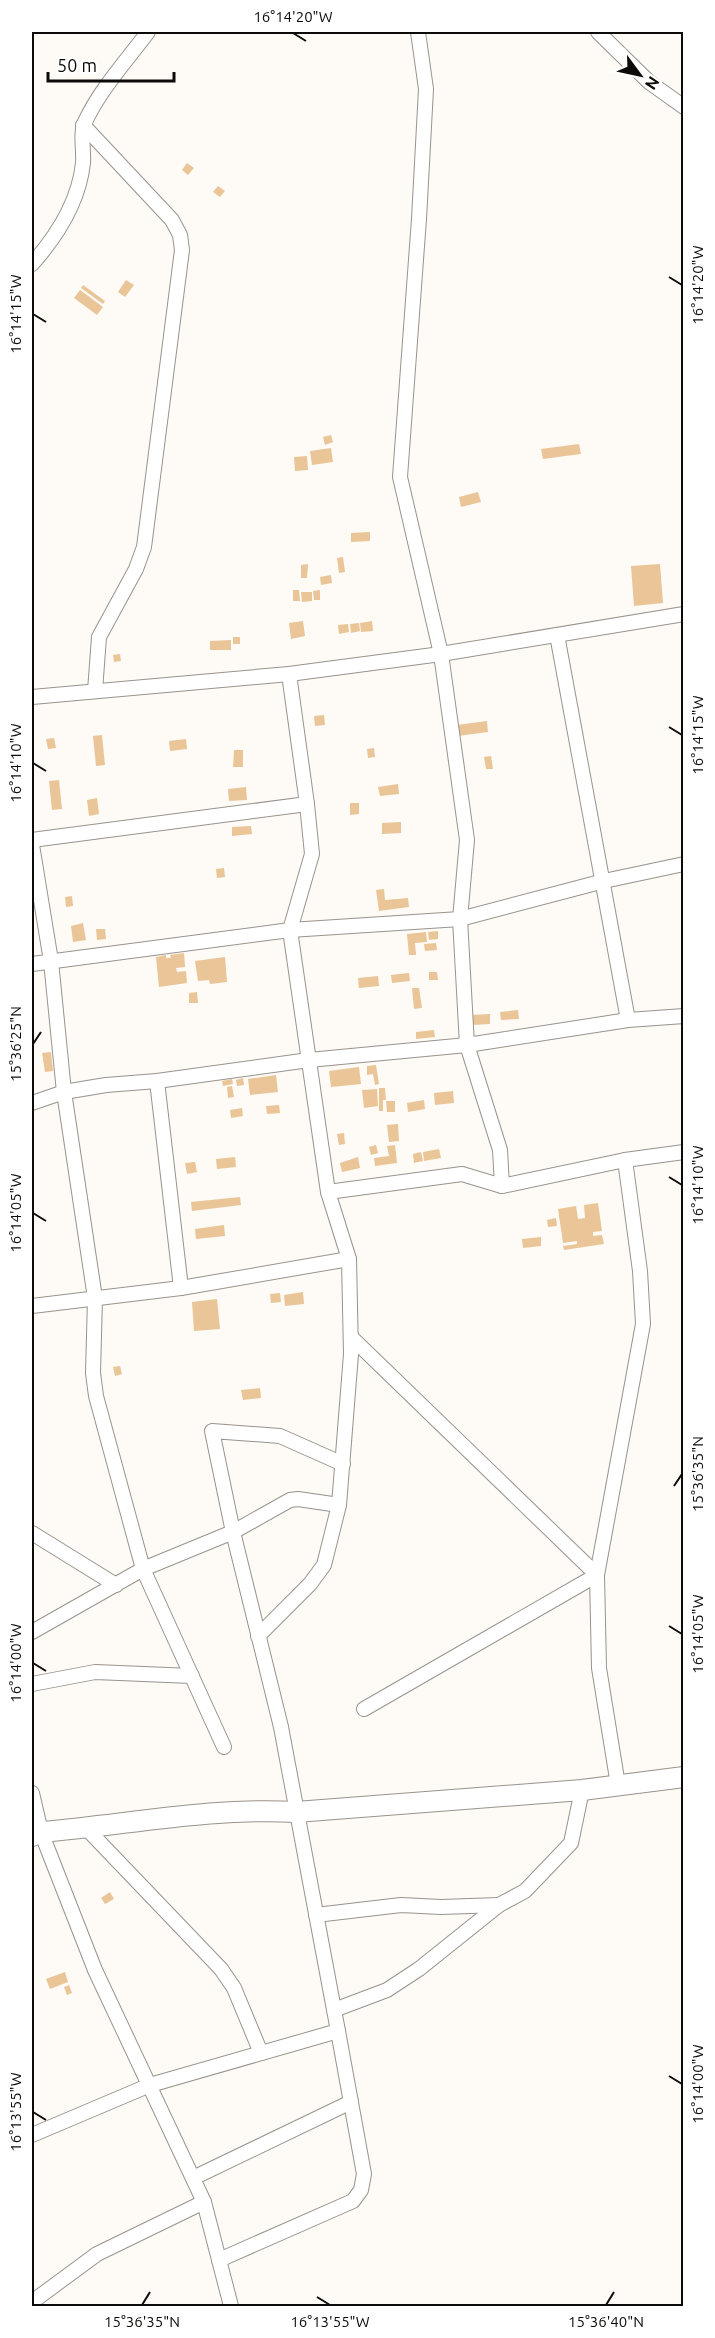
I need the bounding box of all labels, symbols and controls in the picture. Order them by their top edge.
text: 16°14'20"W [253,8,333,25]
scale bar [48,45,174,83]
north arrow [610,45,670,105]
text: 50 m [57,55,97,75]
text: N [642,73,663,93]
text: 16°14'20"W [689,245,706,325]
text: 16°14'15"W [7,274,24,354]
text: 16°14'15"W [689,695,706,775]
text: 16°14'10"W [7,723,24,803]
text: 15°36'25"N [7,1006,24,1082]
text: 16°14'10"W [689,1145,706,1225]
text: 16°14'05"W [7,1173,24,1253]
text: 15°36'35"N [689,1436,706,1512]
text: 16°14'05"W [689,1594,706,1674]
text: 16°14'00"W [7,1623,24,1703]
text: 16°14'00"W [689,2044,706,2124]
text: 16°13'55"W [7,2072,24,2152]
text: 15°36'35"N [104,2313,180,2330]
text: 16°13'55"W [290,2313,370,2330]
text: 15°36'40"N [568,2313,644,2330]

